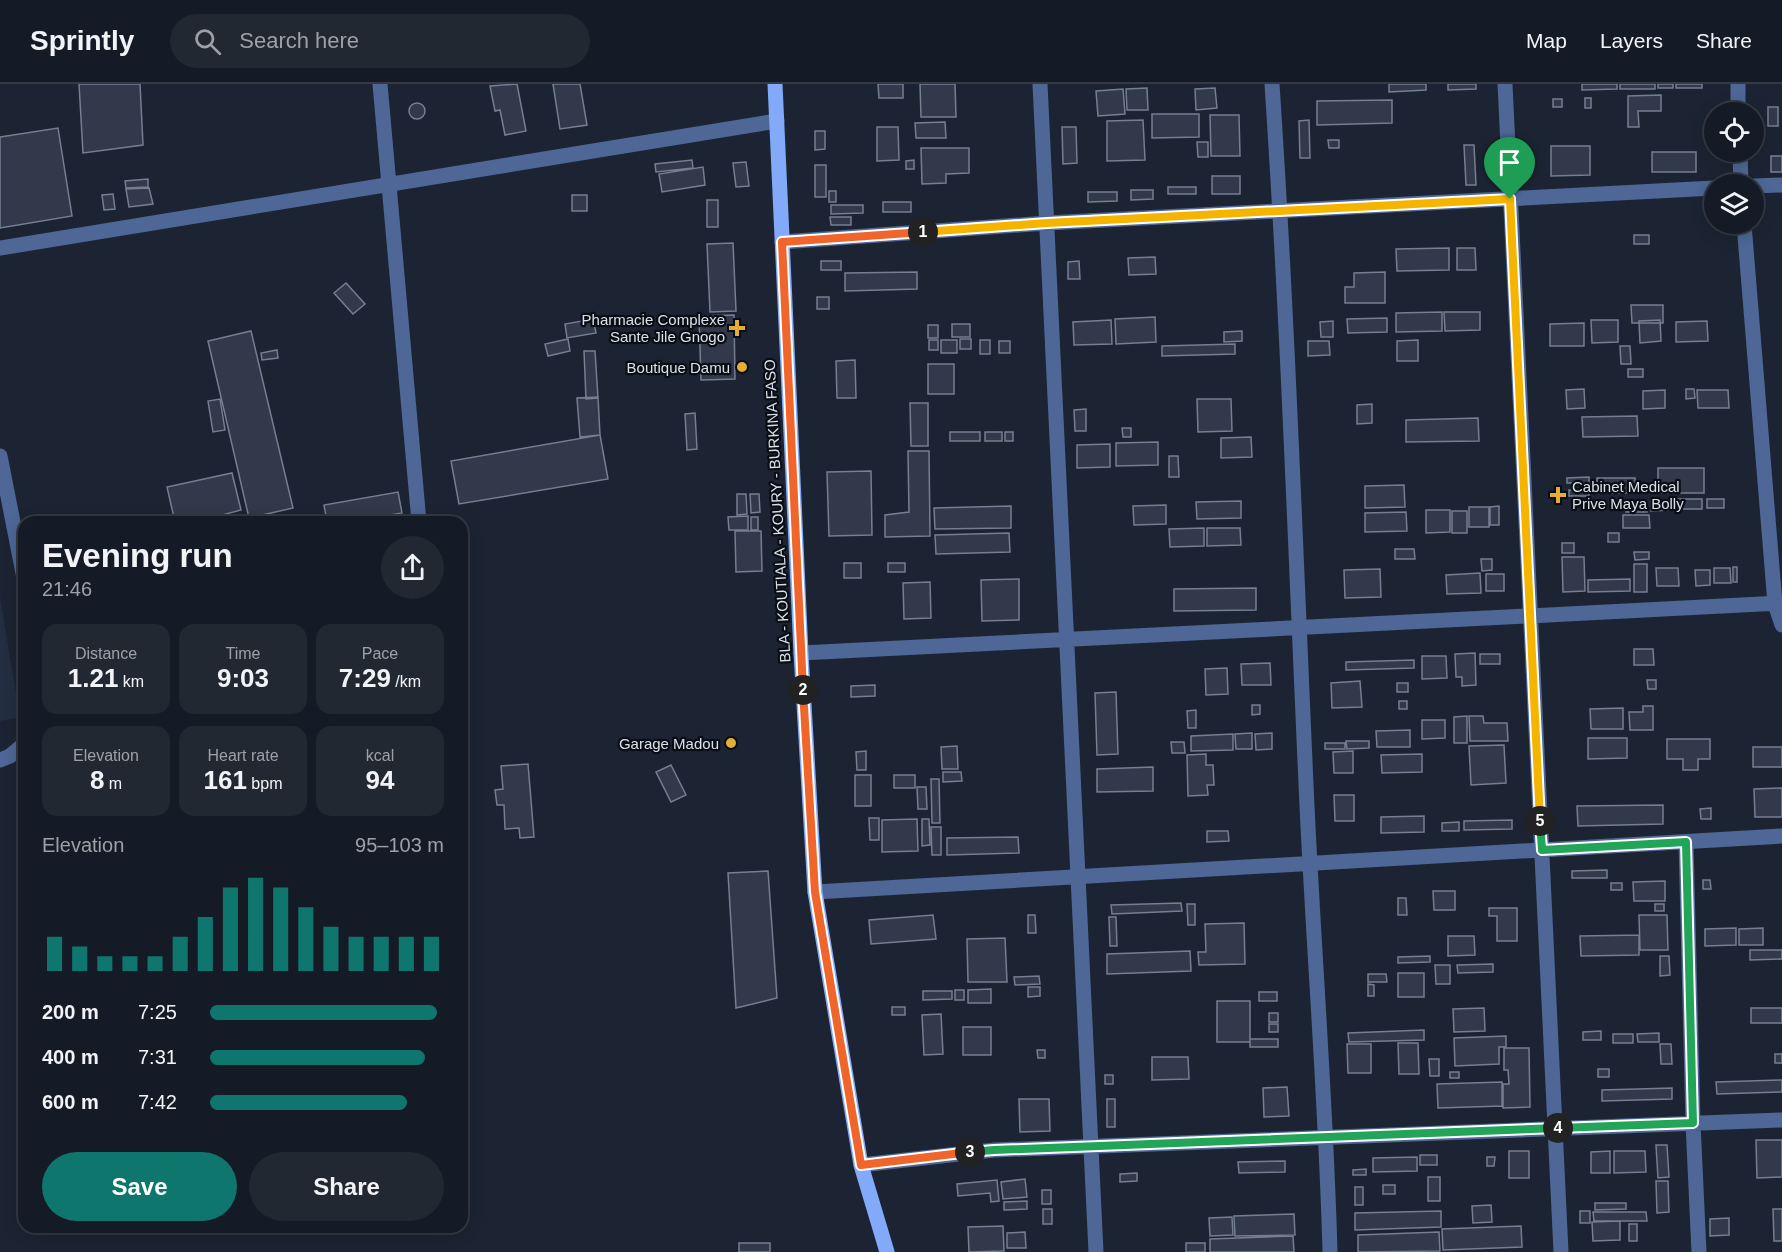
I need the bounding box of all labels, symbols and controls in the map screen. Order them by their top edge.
search box [170,14,590,68]
text: Sprintly [30,25,134,56]
icon: search [191,25,224,58]
text: Search here [239,28,359,53]
text: Map [1526,29,1567,52]
text: Layers [1600,29,1663,52]
text: Share [1696,29,1752,52]
map controls [1704,102,1764,234]
button: locate [1704,102,1764,162]
pin [1484,137,1535,199]
icon: arrive [1493,146,1526,179]
button: layers [1704,174,1764,234]
pin: 1 [908,217,938,247]
text: 1 [919,223,927,240]
place label: Pharmacie Complexe Sante Jile Gnogo [582,311,725,345]
marker: Pharmacie Complexe Sante Jile Gnogo [730,321,744,335]
place label: Boutique Damu [627,359,730,376]
street label: BLA - KOUTIALA - KOURY - BURKINA FASO [761,359,793,663]
marker: Boutique Damu [735,360,749,374]
place label: Cabinet Medical Prive Maya Bolly [1572,478,1684,512]
marker: Cabinet Medical Prive Maya Bolly [1549,486,1567,504]
button: share [381,536,444,599]
text: Evening run [42,537,233,574]
text: 21:46 [42,578,92,600]
text: Distance [75,645,137,662]
text: Time [226,645,260,662]
text: Pace [362,645,398,662]
text: 1.21 [68,663,118,693]
text: 9:03 [217,663,269,693]
text: 7:29 [339,663,391,693]
text: km [118,673,144,690]
text: /km [391,673,421,690]
pin: 2 [788,675,818,705]
text: 2 [799,681,807,698]
place label: Garage Madou [619,735,719,752]
marker: Garage Madou [724,736,738,750]
text: Elevation [73,747,139,764]
text: Heart rate [207,747,279,764]
text: kcal [366,747,394,764]
text: 8 [90,765,104,795]
text: 161 [204,765,247,795]
text: 94 [366,765,394,795]
text: m [104,775,122,792]
text: bpm [247,775,282,792]
pin: 5 [1525,806,1555,836]
text: 5 [1536,812,1544,829]
text: Elevation [42,834,124,856]
text: 95–103 m [355,834,444,856]
text: 200 m [42,1001,99,1023]
text: 7:25 [138,1001,177,1023]
text: 400 m [42,1046,99,1068]
text: 7:31 [138,1046,177,1068]
text: 600 m [42,1091,99,1113]
text: 7:42 [138,1091,177,1113]
pin: 4 [1543,1113,1573,1143]
text: 4 [1554,1119,1562,1136]
pin: 3 [955,1137,985,1167]
text: 3 [966,1143,974,1160]
button: Save [42,1152,237,1221]
button: Share [249,1152,444,1221]

